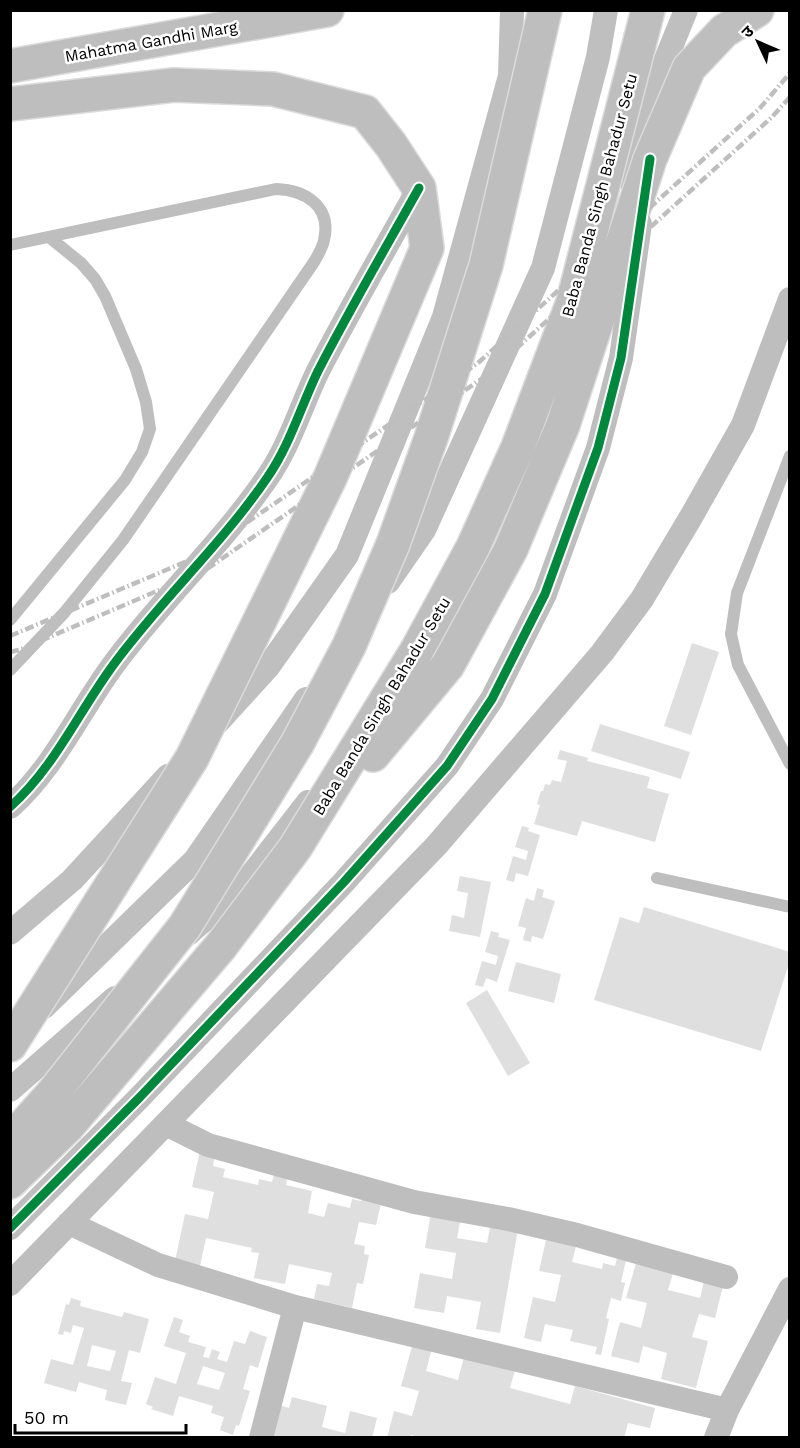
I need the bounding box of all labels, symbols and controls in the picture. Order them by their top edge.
north arrow [728,12,788,72]
street label: Mahatma Gandhi Marg [63,17,239,66]
text: उ [737,22,758,42]
street label: Baba Banda Singh Bahadur Setu [558,71,641,319]
street label: Baba Banda Singh Bahadur Setu [309,594,454,819]
scale bar [15,1397,186,1435]
text: 50 m [24,1407,69,1428]

